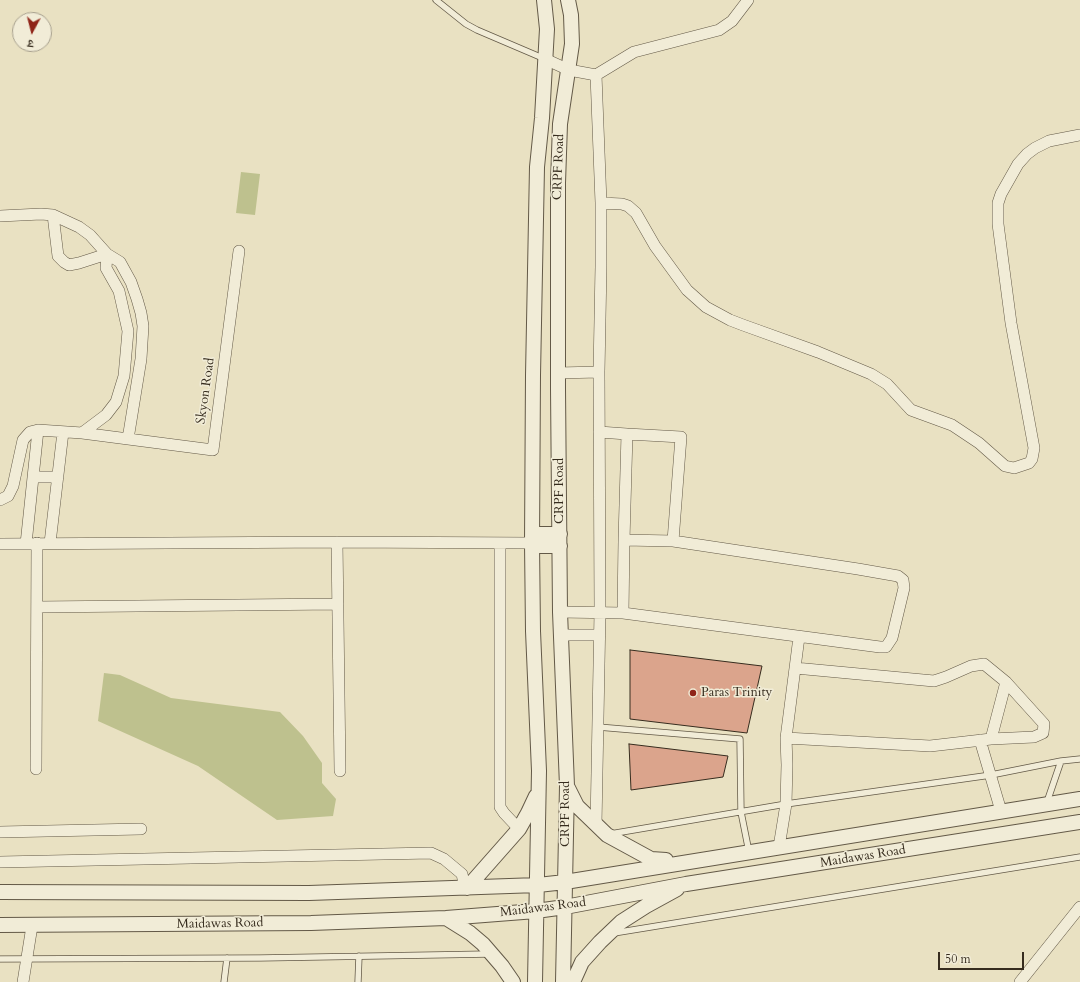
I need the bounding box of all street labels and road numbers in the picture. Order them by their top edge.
street label: CRPF Road [550,134,568,200]
street label: Skyon Road [194,357,218,425]
street label: CRPF Road [552,458,568,524]
street label: CRPF Road [558,781,574,847]
street label: Maidawas Road [819,843,907,871]
street label: Maidawas Road [499,895,587,921]
street label: Maidawas Road [177,915,263,933]

